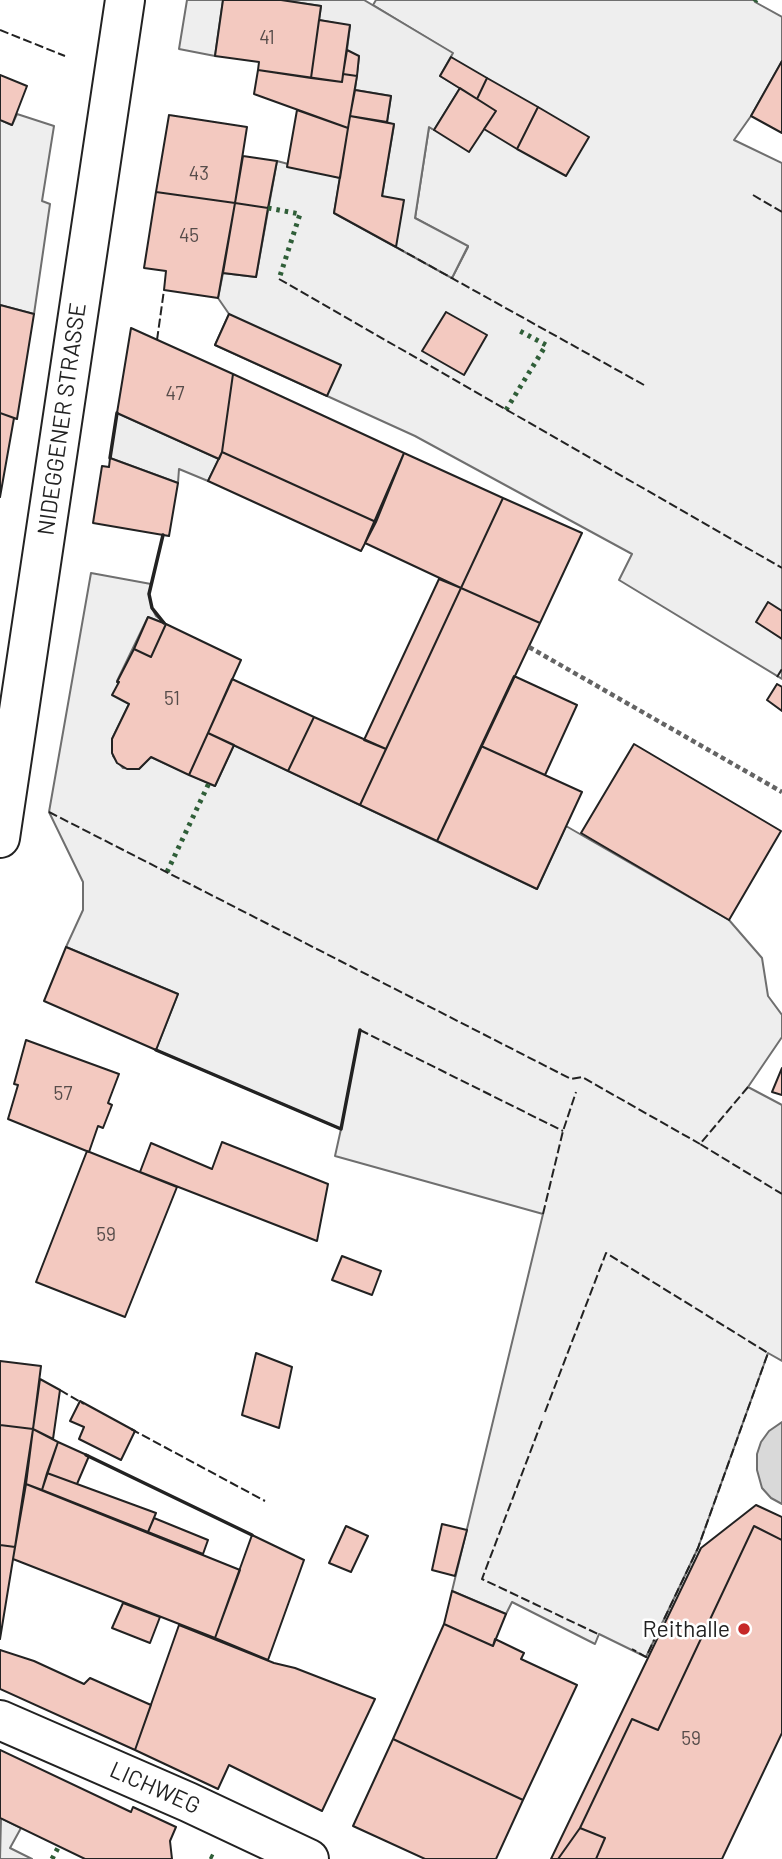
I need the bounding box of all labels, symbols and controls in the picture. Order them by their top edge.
house number: 41 [259,27,275,49]
house number: 43 [189,163,209,185]
house number: 45 [179,225,199,247]
street label: NIDEGGENER STRASSE [32,301,92,537]
house number: 47 [166,383,184,405]
house number: 51 [164,688,180,710]
house number: 57 [54,1083,72,1105]
house number: 59 [96,1224,116,1246]
place label: Reithalle [643,1615,730,1643]
marker: Reithalle [736,1621,752,1637]
house number: 59 [681,1728,701,1750]
street label: LICHWEG [106,1756,204,1820]

